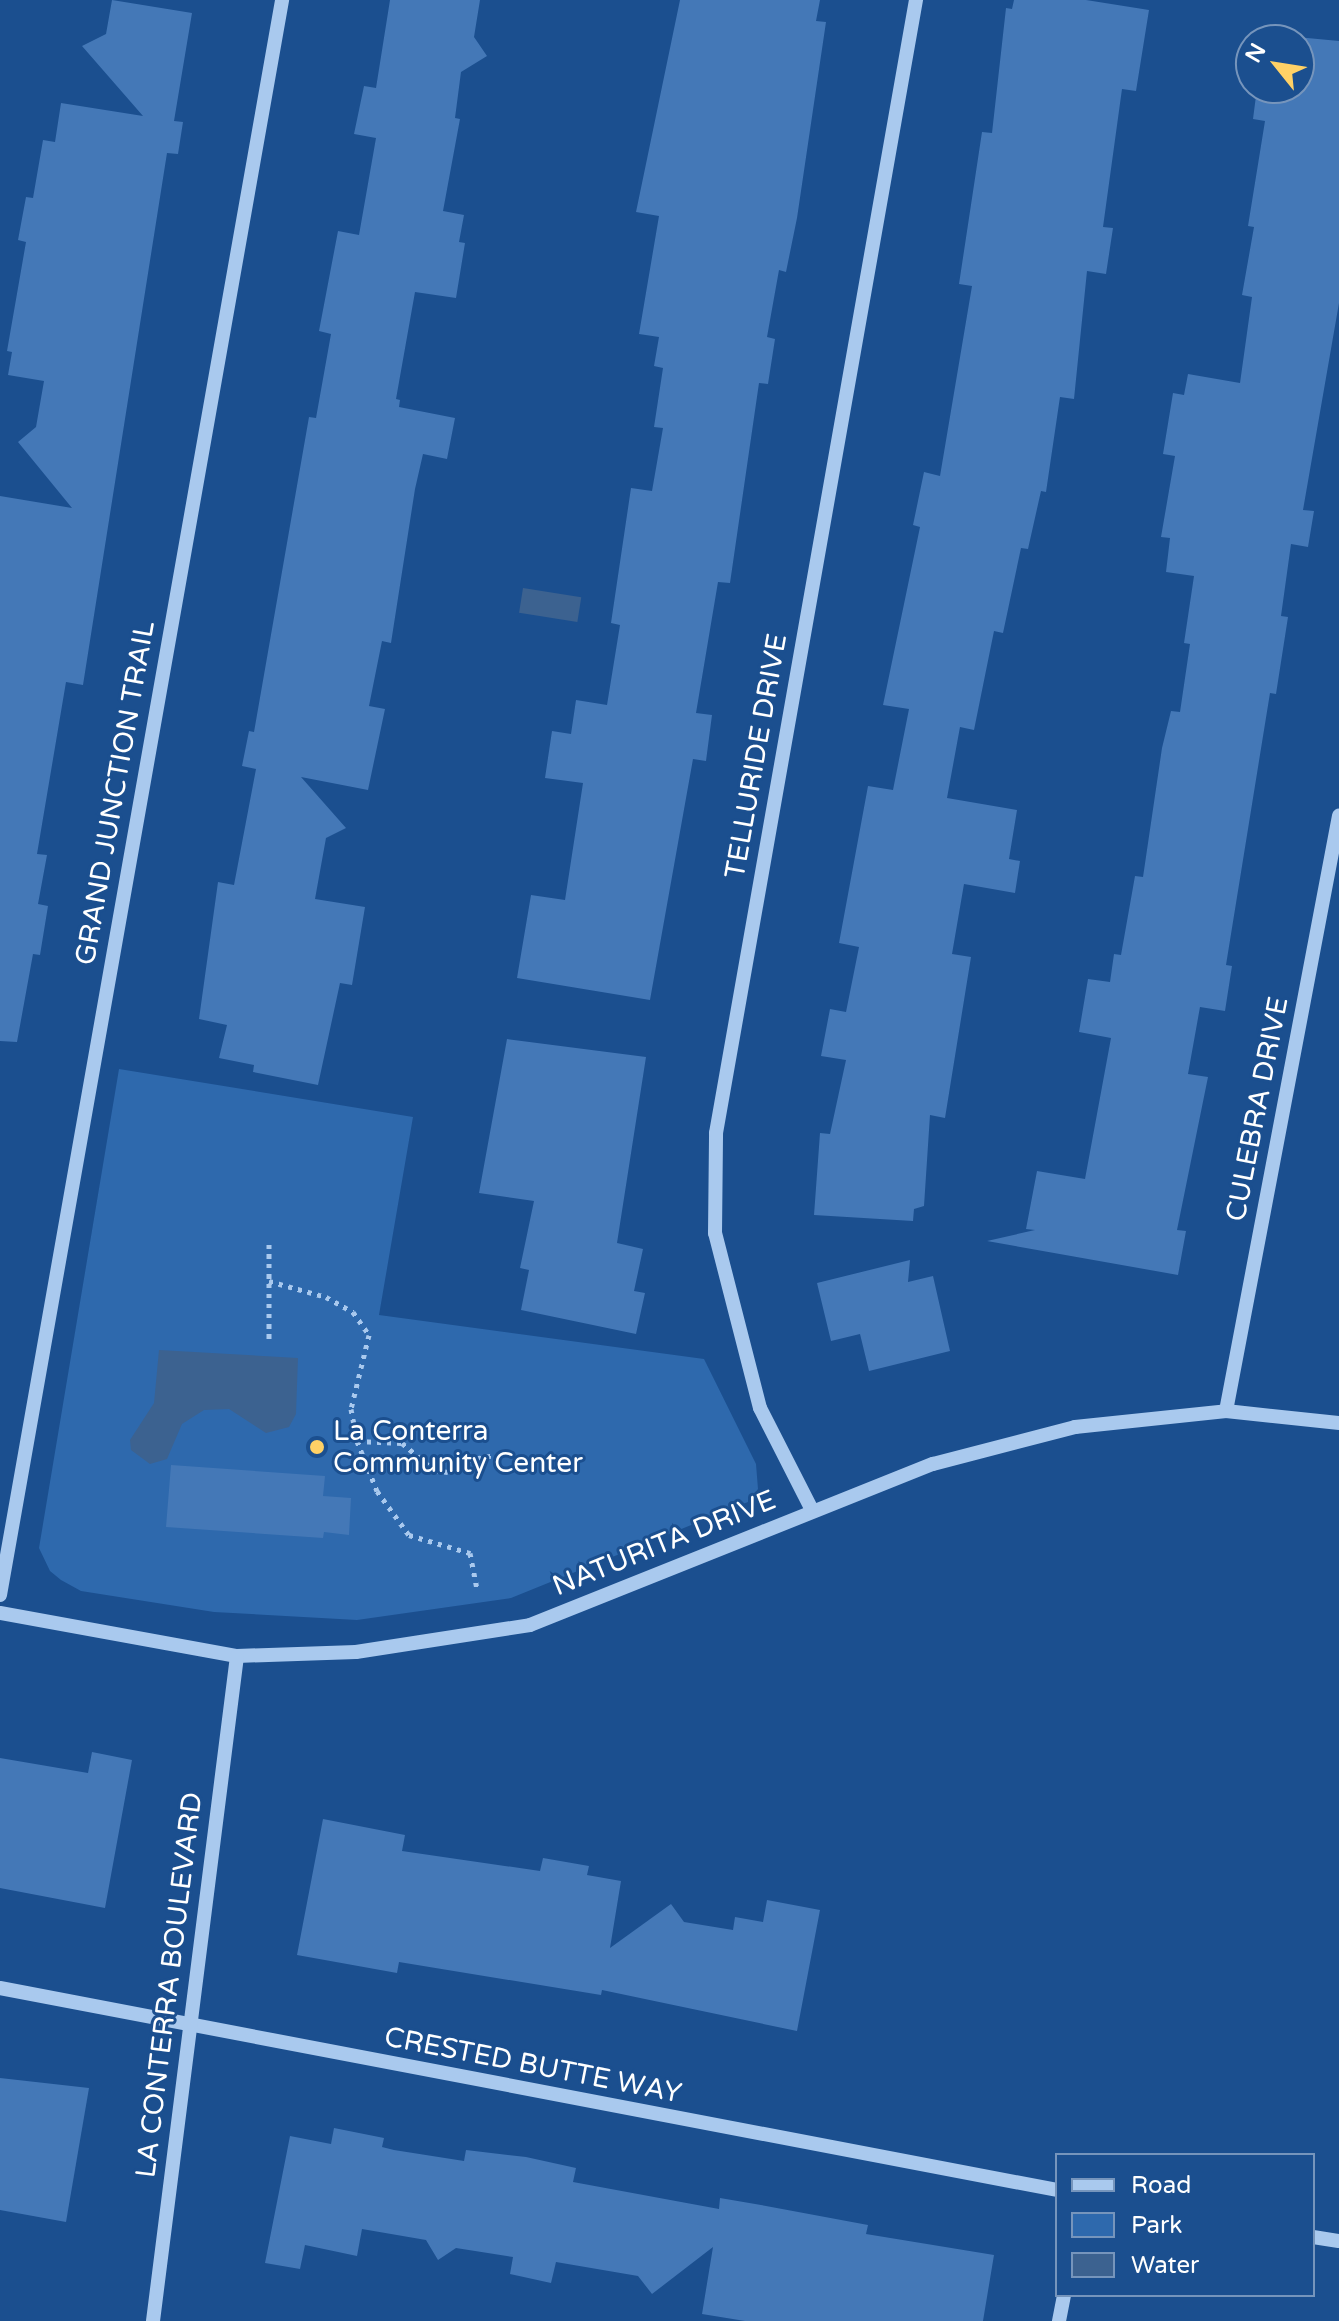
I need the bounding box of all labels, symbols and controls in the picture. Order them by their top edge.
north arrow [1235,24,1315,104]
text: N [1240,39,1272,67]
street label: GRAND JUNCTION TRAIL [68,618,162,968]
street label: TELLURIDE DRIVE [718,631,794,881]
street label: CULEBRA DRIVE [1219,994,1295,1224]
place label: La Conterra Community Center [333,1414,583,1480]
marker: La Conterra Community Center [308,1438,326,1456]
street label: NATURITA DRIVE [548,1483,780,1603]
street label: LA CONTERRA BOULEVARD [129,1790,209,2180]
street label: CRESTED BUTTE WAY [382,2020,684,2110]
legend [1055,2153,1315,2297]
text: Road [1131,2171,1191,2200]
text: Park [1131,2211,1182,2240]
text: Water [1131,2251,1199,2280]

